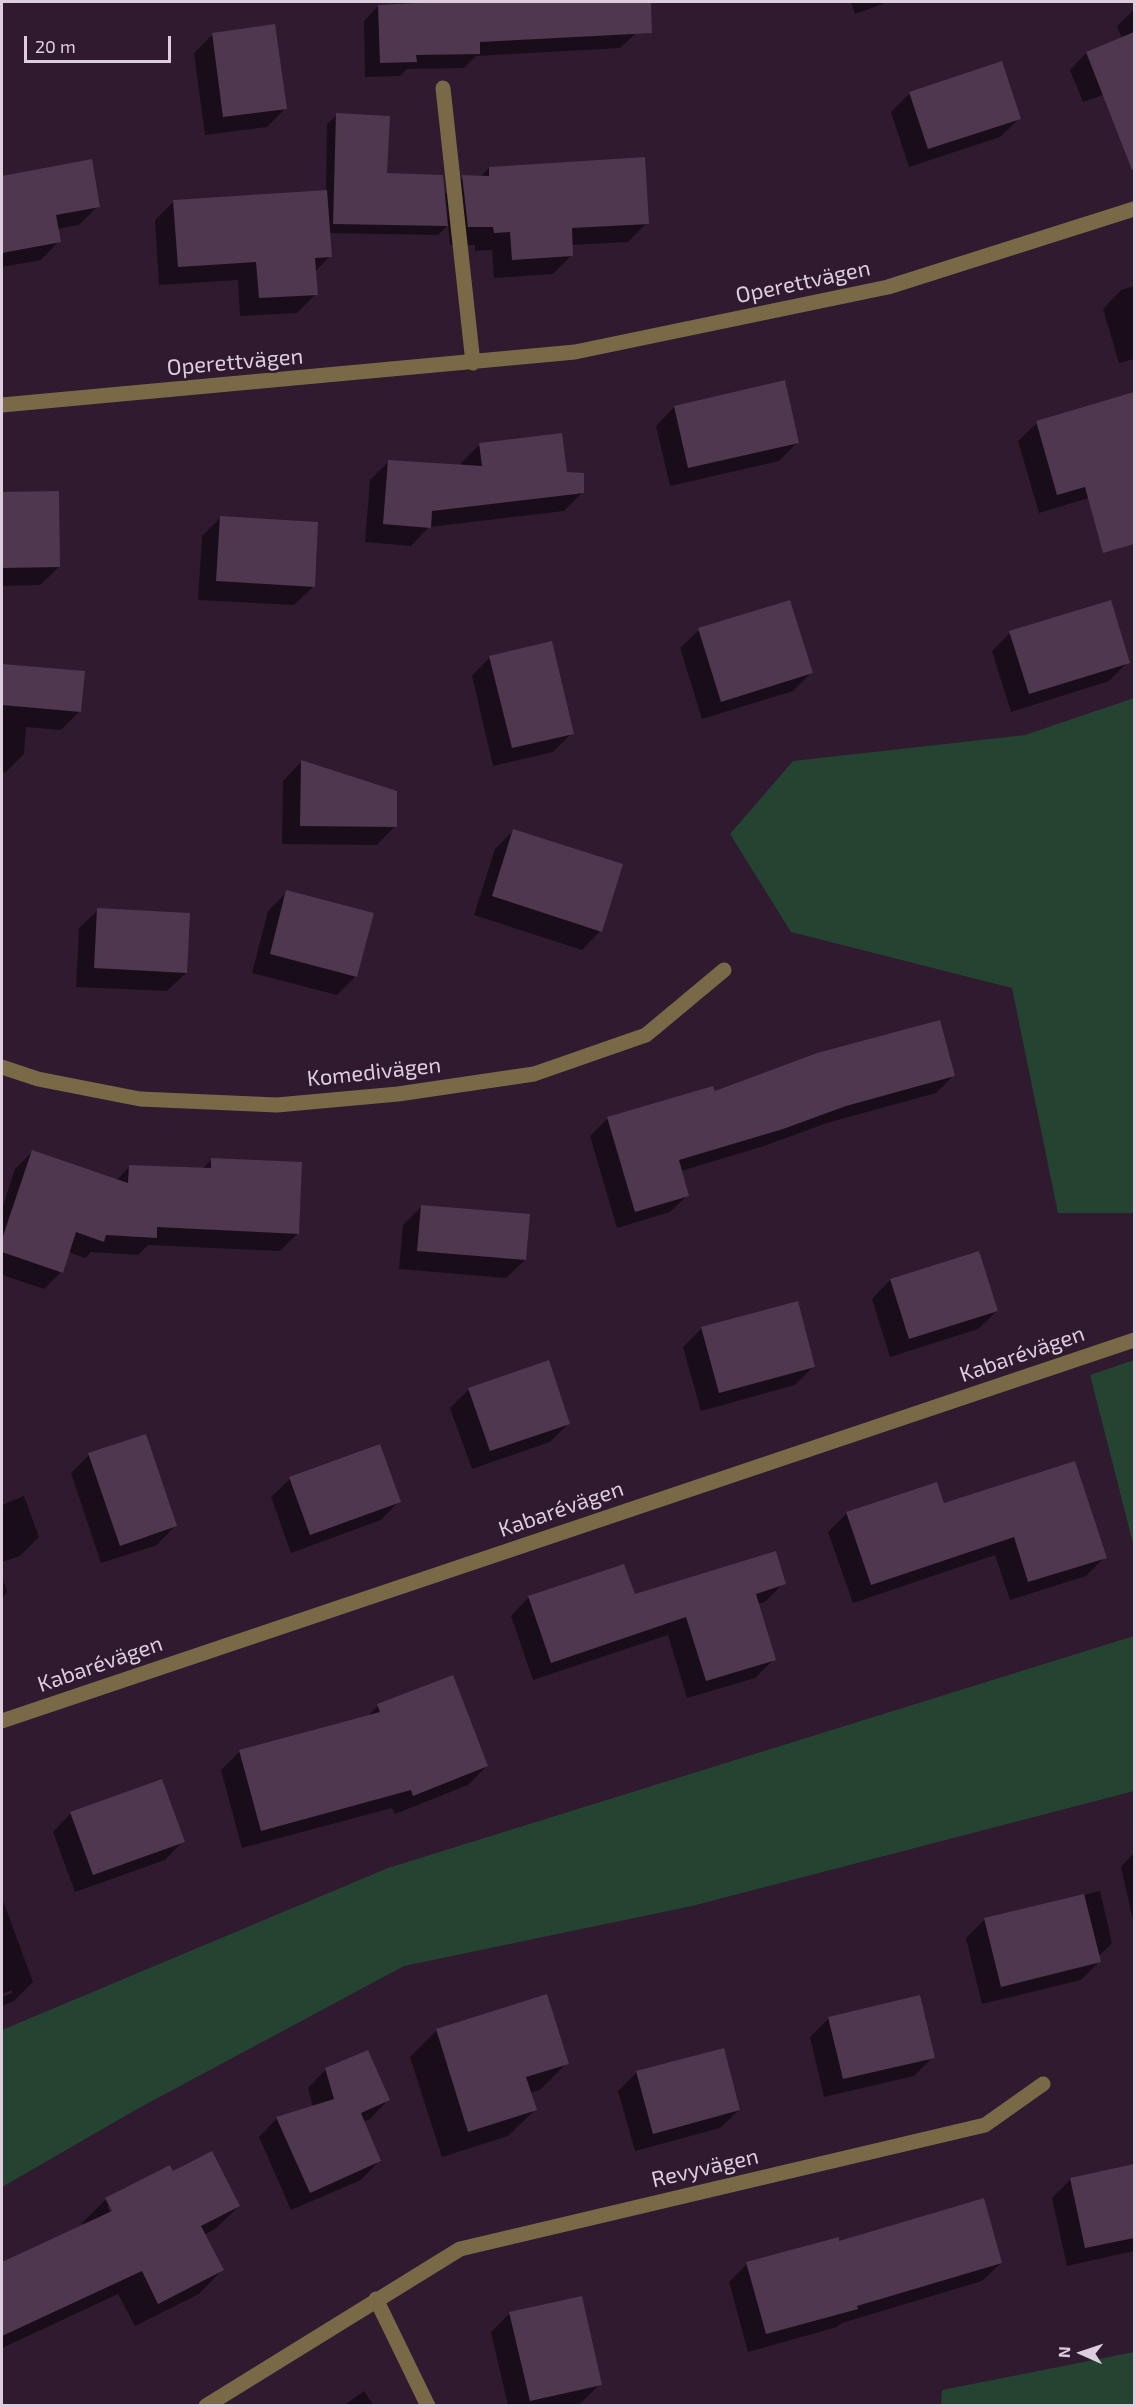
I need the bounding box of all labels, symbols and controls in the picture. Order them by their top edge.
scale bar [27,24,174,62]
text: 20 m [35,35,76,57]
street label: Operettvägen [733,255,873,309]
street label: Operettvägen [166,343,304,381]
street label: Komedivägen [306,1052,442,1092]
street label: Kabarévägen [956,1320,1088,1388]
street label: Kabarévägen [495,1475,627,1543]
street label: Kabarévägen [34,1630,166,1698]
street label: Revyvägen [649,2143,761,2193]
north arrow [1052,2323,1112,2383]
text: N [1054,2346,1073,2358]

